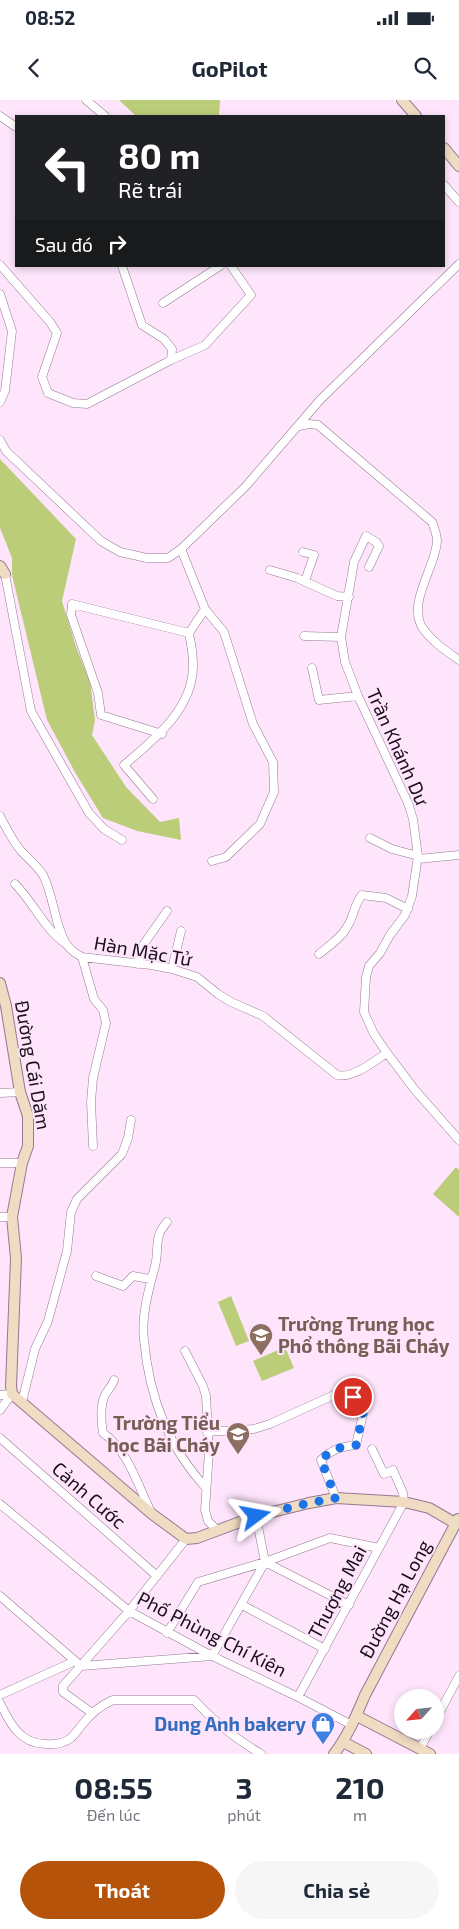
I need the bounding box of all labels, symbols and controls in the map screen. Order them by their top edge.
text: 08:52 [25,6,75,29]
icon: back [20,54,48,82]
icon: search [411,54,439,82]
text: GoPilot [191,55,268,81]
text: 80 m [118,134,200,176]
icon: left [35,135,100,200]
text: Rẽ trái [118,176,183,202]
icon: right [103,230,131,258]
text: Sau đó [35,233,93,256]
street label: Trần Khánh Dư [362,685,435,809]
street label: Hàn Mặc Tử [92,931,195,971]
street label: Đường Cái Dăm [11,998,56,1131]
place label: Trường Trung học Phổ thông Bãi Cháy [278,1312,450,1358]
school or university icon: Trường Trung học Phổ thông Bãi Cháy [248,1322,274,1356]
pin [332,1376,374,1418]
icon: arrive [339,1383,367,1411]
place label: Trường Tiểu học Bãi Cháy [107,1411,220,1457]
school or university icon: Trường Tiểu học Bãi Cháy [225,1421,251,1455]
street label: Cảnh Cước [48,1456,131,1533]
position arrow [229,1489,281,1541]
street label: Đường Hạ Long [354,1535,436,1662]
street label: Thượng Mai [302,1541,371,1642]
street label: Phố Phùng Chí Kiên [134,1586,291,1681]
north arrow [394,1689,444,1739]
map controls [394,1689,444,1739]
shop icon: Dung Anh bakery [310,1711,336,1745]
place label: Dung Anh bakery [154,1712,306,1736]
text: 08:55 [74,1769,153,1805]
text: 3 [236,1769,253,1805]
text: 210 [335,1769,385,1805]
text: Đến lúc [87,1805,141,1824]
text: phút [227,1805,261,1824]
text: m [353,1805,367,1824]
button: Thoát [20,1861,225,1919]
button: Chia sẻ [235,1861,439,1919]

